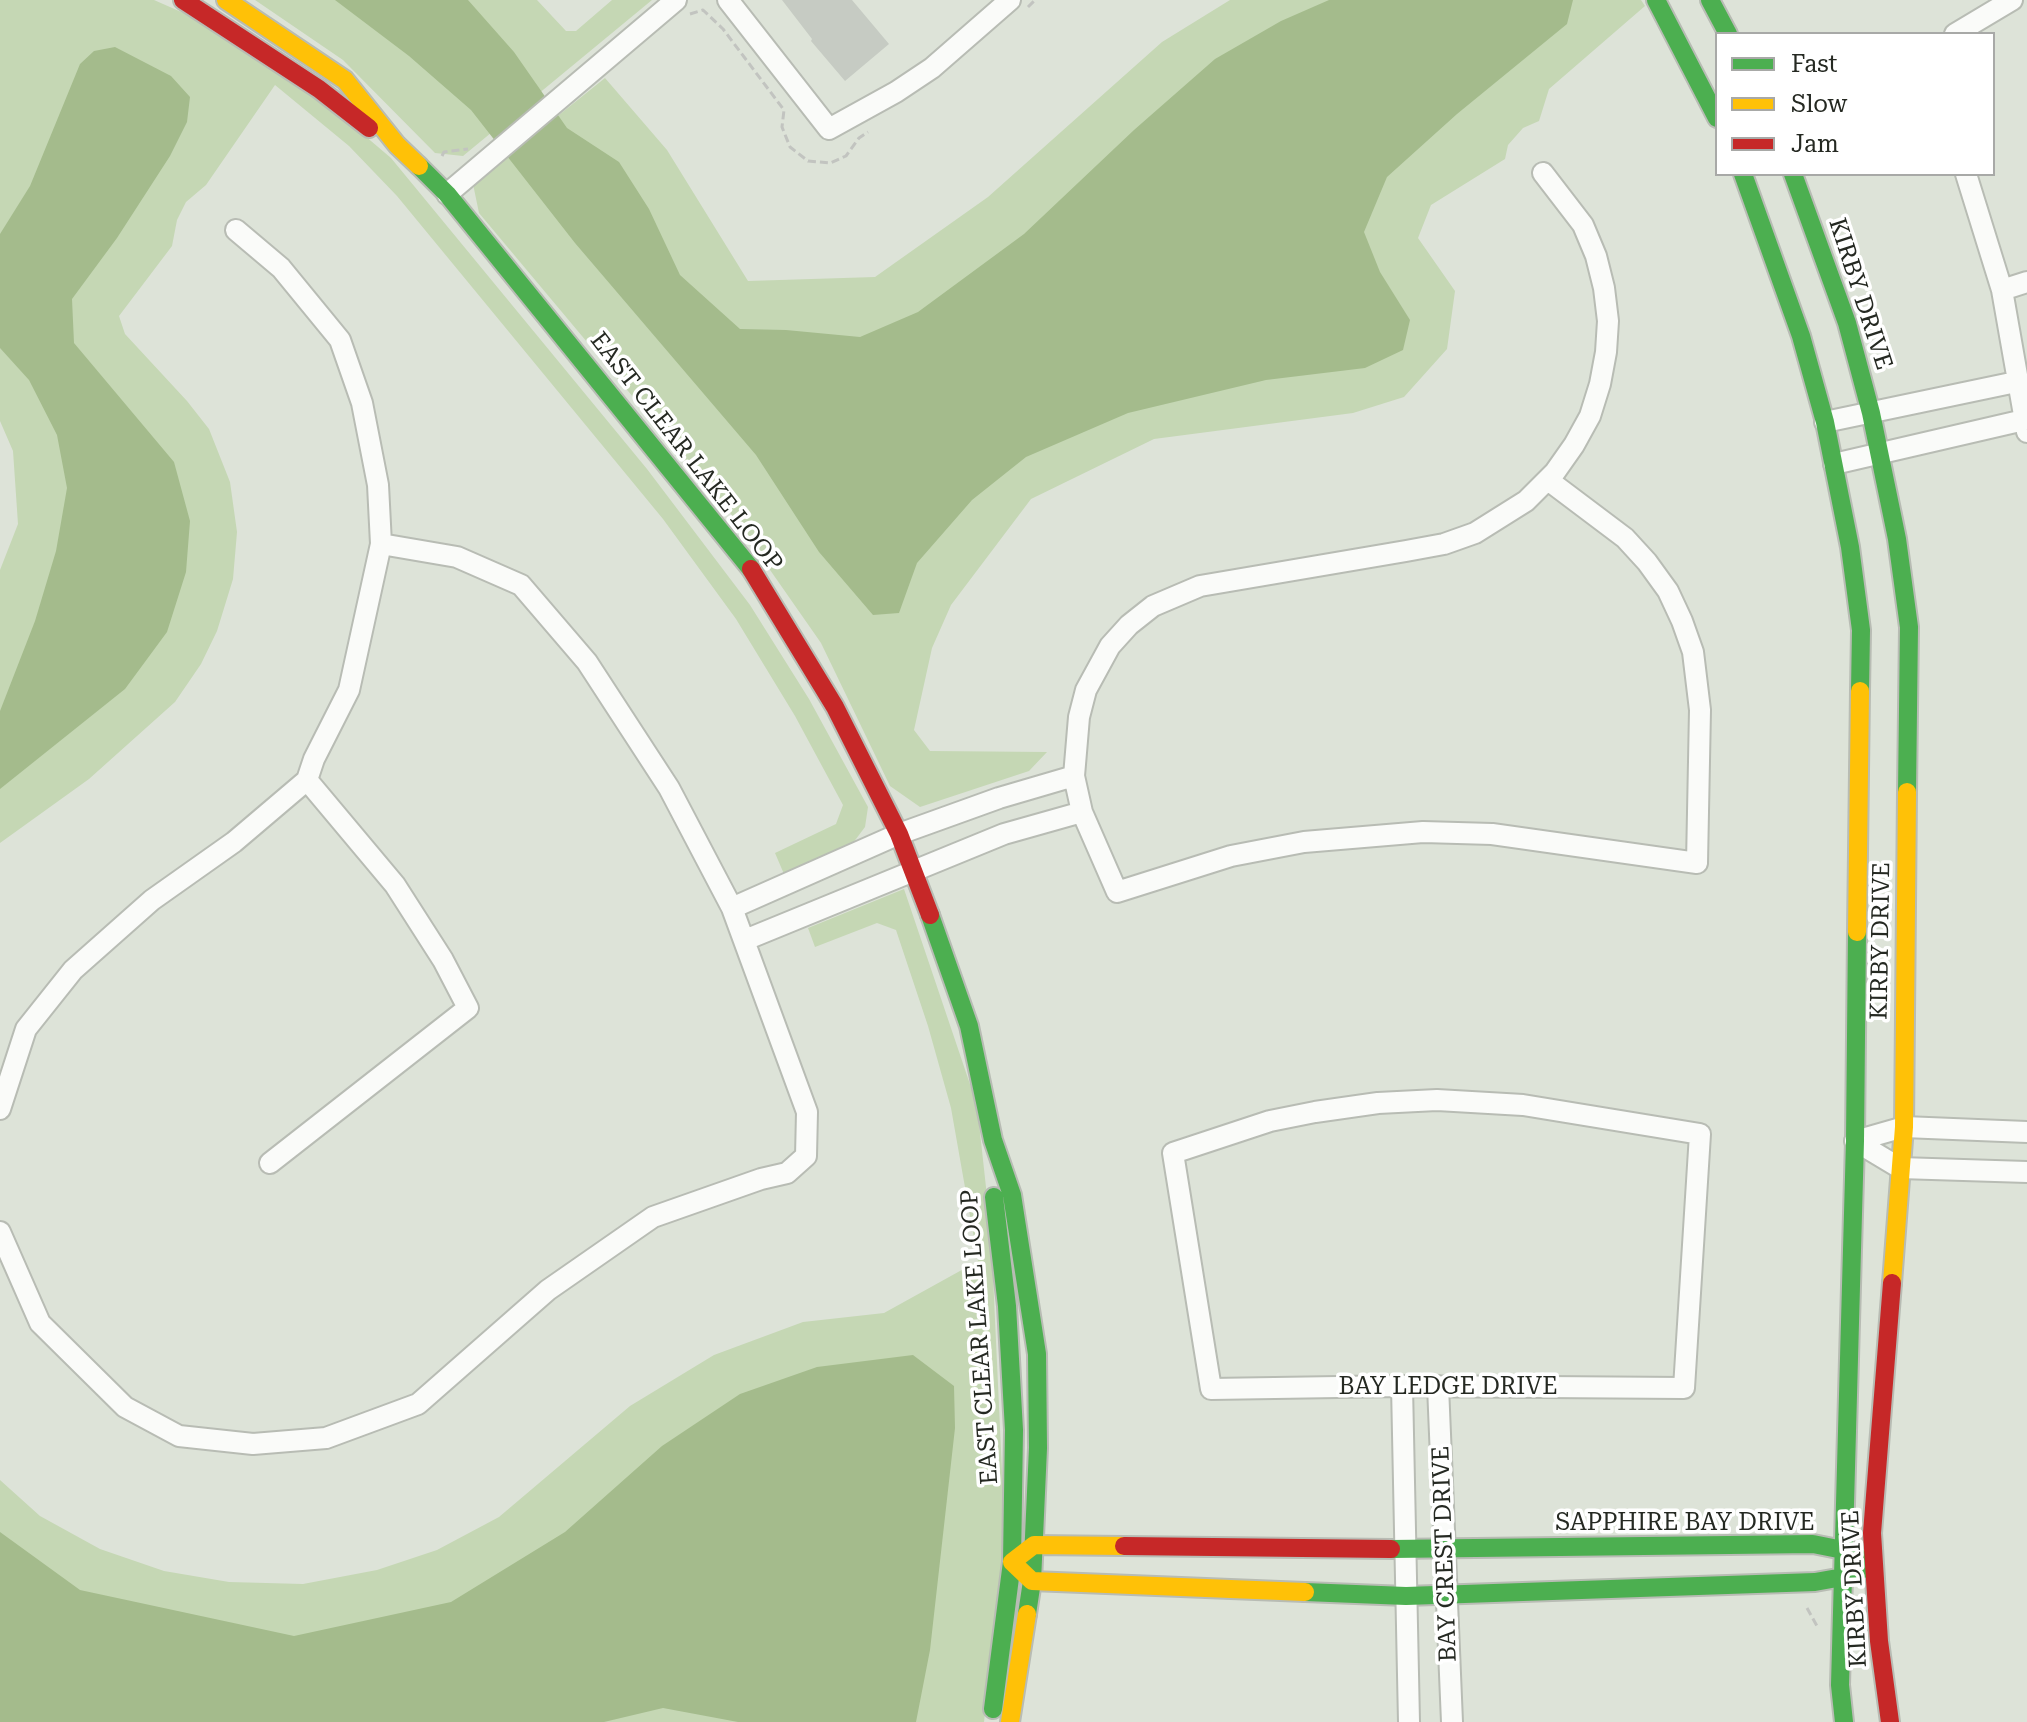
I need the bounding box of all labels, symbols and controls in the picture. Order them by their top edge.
legend [1715,32,1995,176]
text: Fast [1791,50,1838,78]
text: Slow [1791,90,1847,118]
text: Jam [1791,130,1839,158]
street label: KIRBY DRIVE [1822,215,1898,373]
street label: EAST CLEAR LAKE LOOP [584,327,788,577]
street label: KIRBY DRIVE [1865,862,1897,1020]
street label: EAST CLEAR LAKE LOOP [955,1189,1005,1485]
street label: BAY LEDGE DRIVE [1338,1373,1558,1401]
street label: BAY CREST DRIVE [1427,1445,1463,1663]
street label: SAPPHIRE BAY DRIVE [1555,1509,1815,1537]
street label: KIRBY DRIVE [1836,1510,1874,1668]

